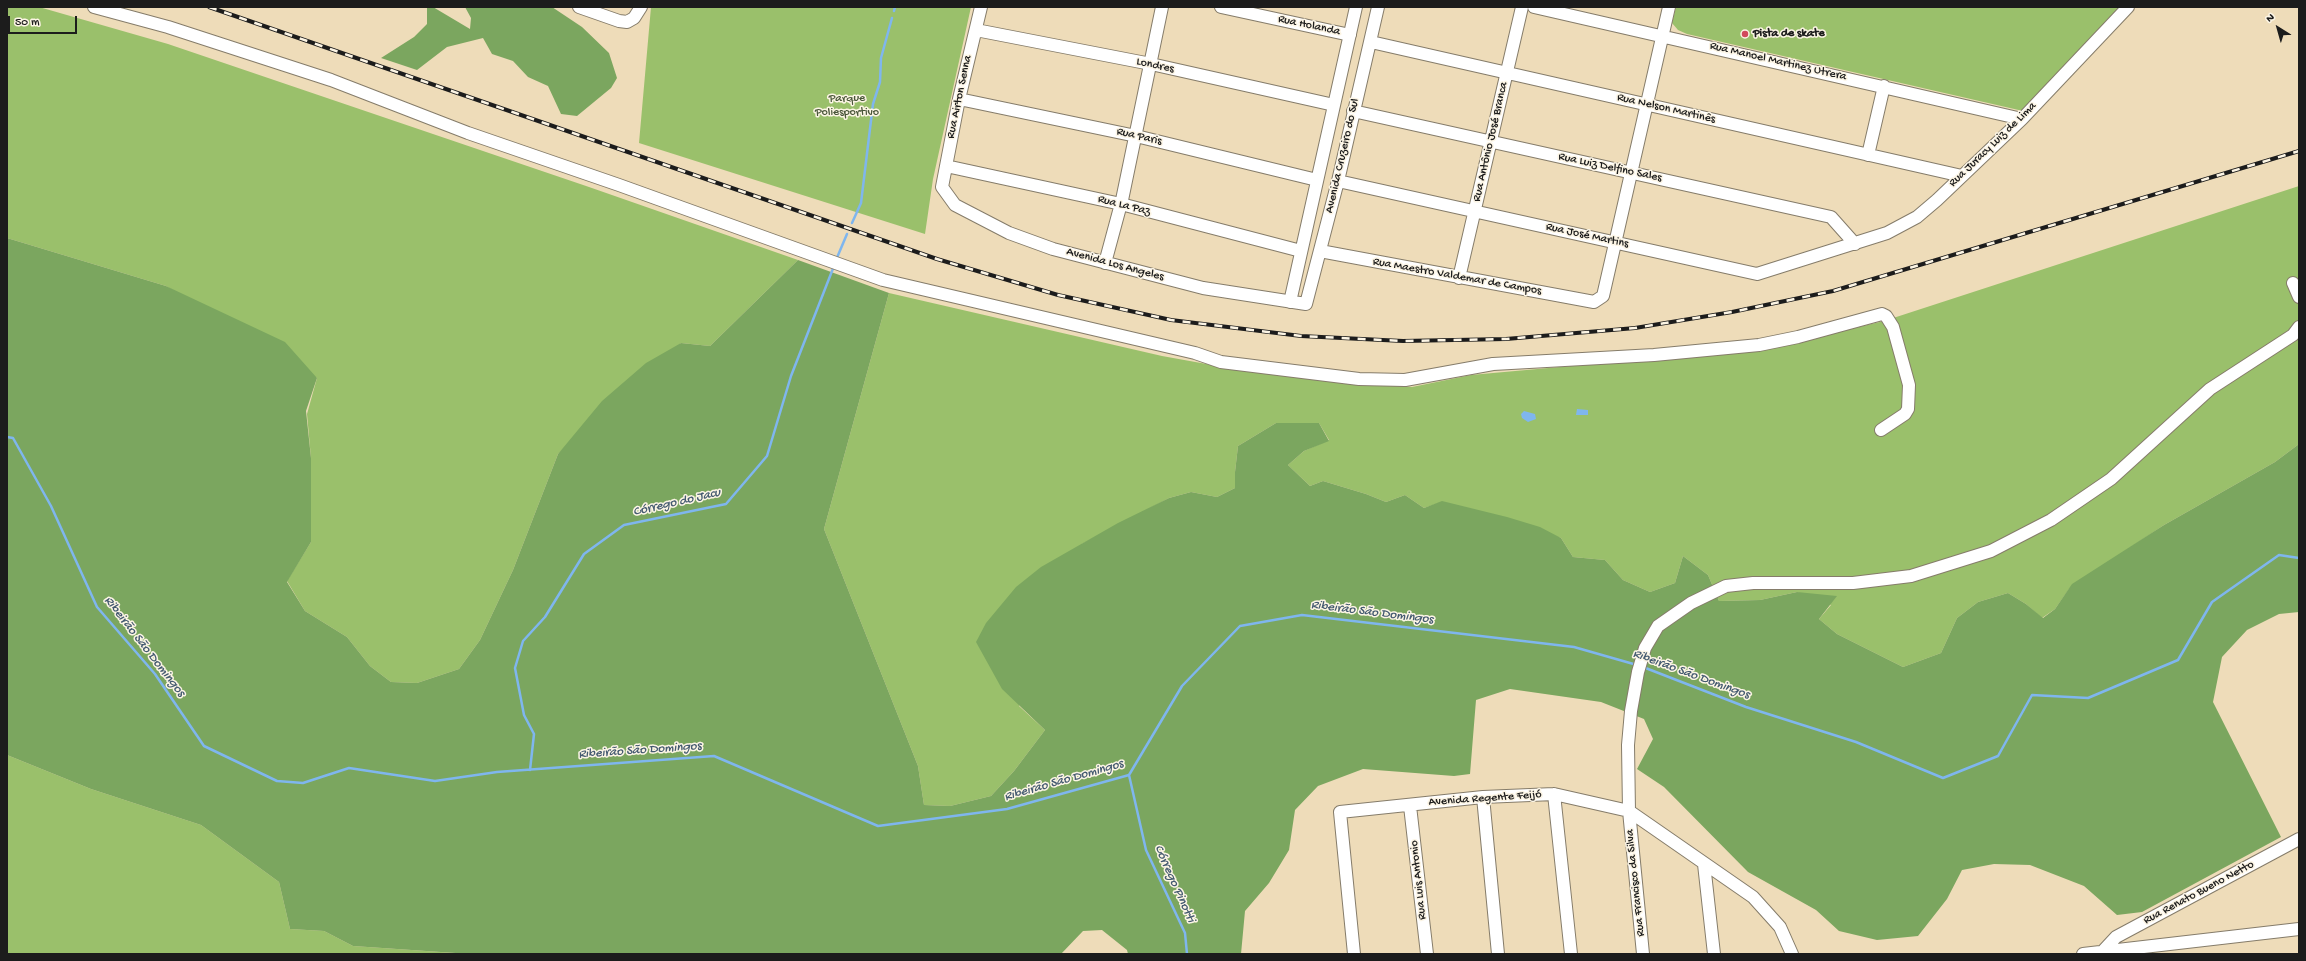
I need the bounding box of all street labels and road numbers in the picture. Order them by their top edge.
street label: Rua Holanda [1277,12,1341,40]
street label: Rua Manoel Martinez Utrera [1708,39,1848,85]
street label: Rua Airton Senna [944,54,976,140]
street label: Londres [1135,55,1175,77]
street label: Rua Antônio José Branca [1470,81,1512,203]
street label: Rua Nelson Martinês [1616,91,1716,127]
street label: Avenida Cruzeiro do Sul [1323,97,1363,215]
street label: Rua Juracy Luiz de Lima [1946,99,2040,191]
street label: Rua Paris [1115,125,1163,149]
street label: Rua Luiz Delfino Sales [1557,150,1663,186]
street label: Rua La Paz [1096,192,1152,220]
street label: Rua José Martins [1544,220,1630,252]
street label: Avenida Los Angeles [1065,245,1165,285]
street label: Rua Maestro Valdemar de Campos [1372,255,1542,299]
street label: Avenida Regente Feijó [1428,788,1542,810]
street label: Rua Francisco da Silva [1623,829,1649,937]
street label: Rua Luis Antonio [1408,840,1430,920]
street label: Rua Renato Bueno Netto [2141,858,2257,928]

